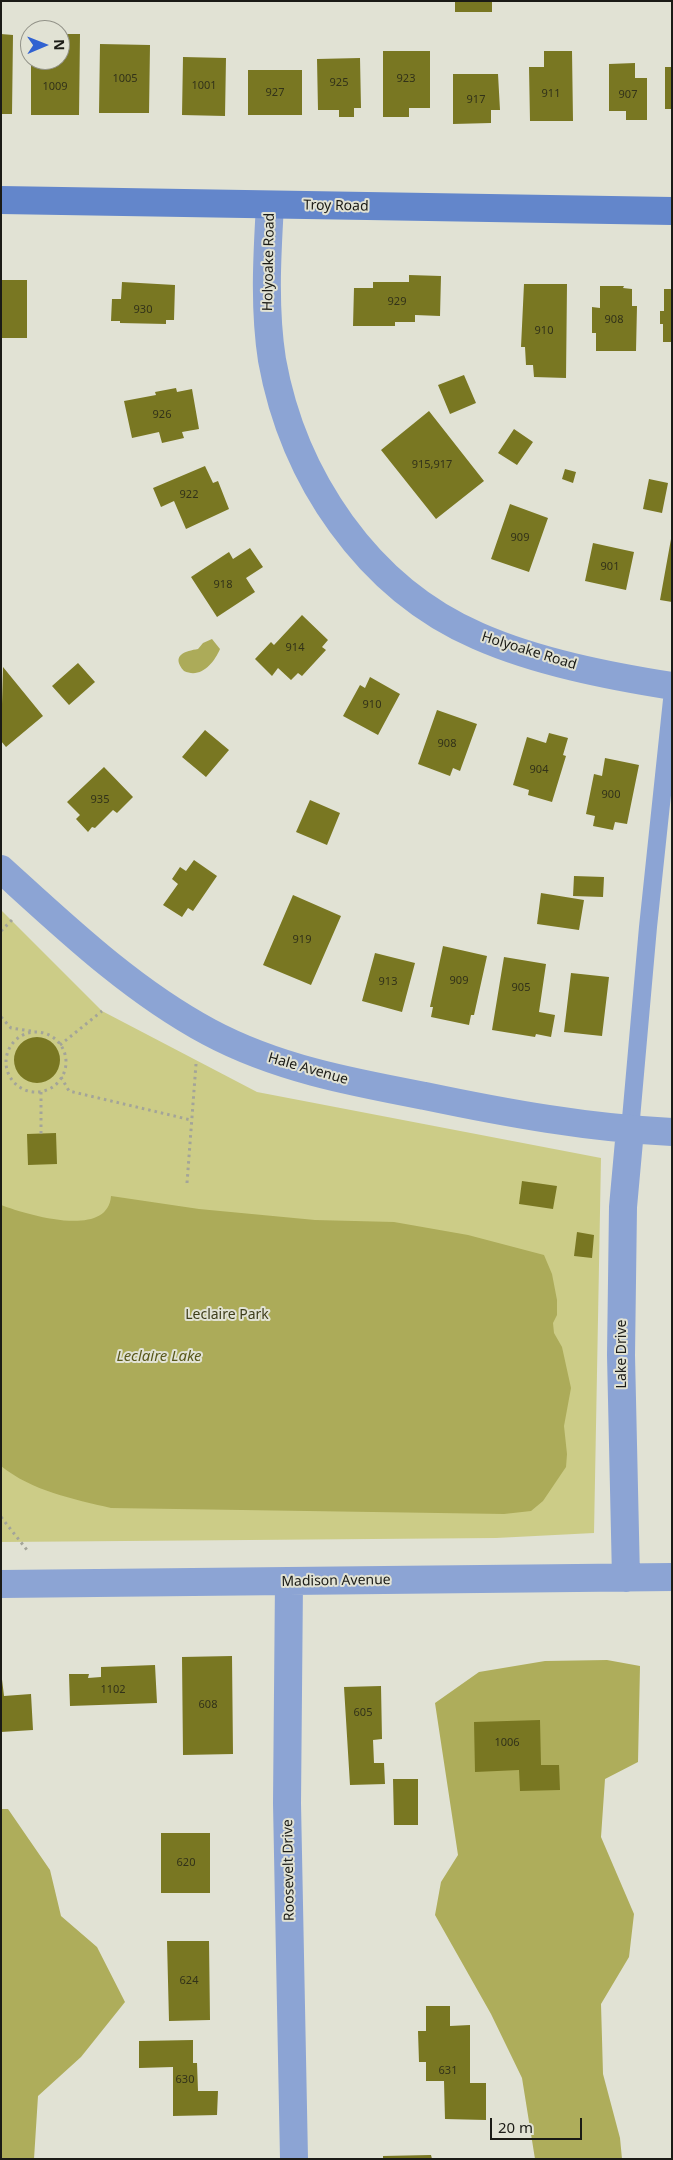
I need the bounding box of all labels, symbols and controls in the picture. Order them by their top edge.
north arrow [20,20,70,70]
text: N [50,39,69,51]
house number: 1005 [112,72,138,86]
house number: 923 [397,72,415,86]
house number: 925 [330,76,348,90]
house number: 1001 [191,79,217,93]
house number: 1009 [42,80,68,94]
house number: 927 [266,86,284,100]
house number: 911 [542,87,560,101]
house number: 907 [619,88,637,102]
house number: 917 [467,93,485,107]
street label: Troy Road [303,197,369,215]
street label: Holyoake Road [260,213,278,311]
house number: 929 [388,295,406,309]
house number: 930 [134,303,152,317]
house number: 908 [605,313,623,327]
house number: 910 [535,324,553,338]
house number: 926 [153,408,171,422]
house number: 915,917 [412,458,452,472]
house number: 922 [180,488,198,502]
house number: 909 [511,531,529,545]
house number: 901 [601,560,619,574]
house number: 918 [214,578,232,592]
street label: Holyoake Road [479,629,579,673]
house number: 914 [286,641,304,655]
house number: 910 [363,698,381,712]
house number: 908 [438,737,456,751]
house number: 904 [530,763,548,777]
house number: 900 [602,788,620,802]
house number: 935 [91,793,109,807]
house number: 919 [293,933,311,947]
house number: 909 [450,974,468,988]
house number: 913 [379,975,397,989]
house number: 905 [512,981,530,995]
street label: Hale Avenue [266,1050,350,1088]
park label: Leclaire Park [185,1307,269,1323]
street label: Lake Drive [614,1320,630,1388]
water label: Leclaire Lake [116,1348,202,1366]
street label: Madison Avenue [281,1572,391,1590]
house number: 1102 [100,1683,126,1697]
house number: 608 [199,1698,217,1712]
house number: 605 [354,1706,372,1720]
house number: 1006 [494,1736,520,1750]
street label: Roosevelt Drive [280,1819,298,1921]
house number: 620 [177,1856,195,1870]
house number: 624 [180,1974,198,1988]
house number: 631 [439,2064,457,2078]
house number: 630 [176,2073,194,2087]
scale bar [493,2108,586,2140]
text: 20 m [498,2117,533,2137]

